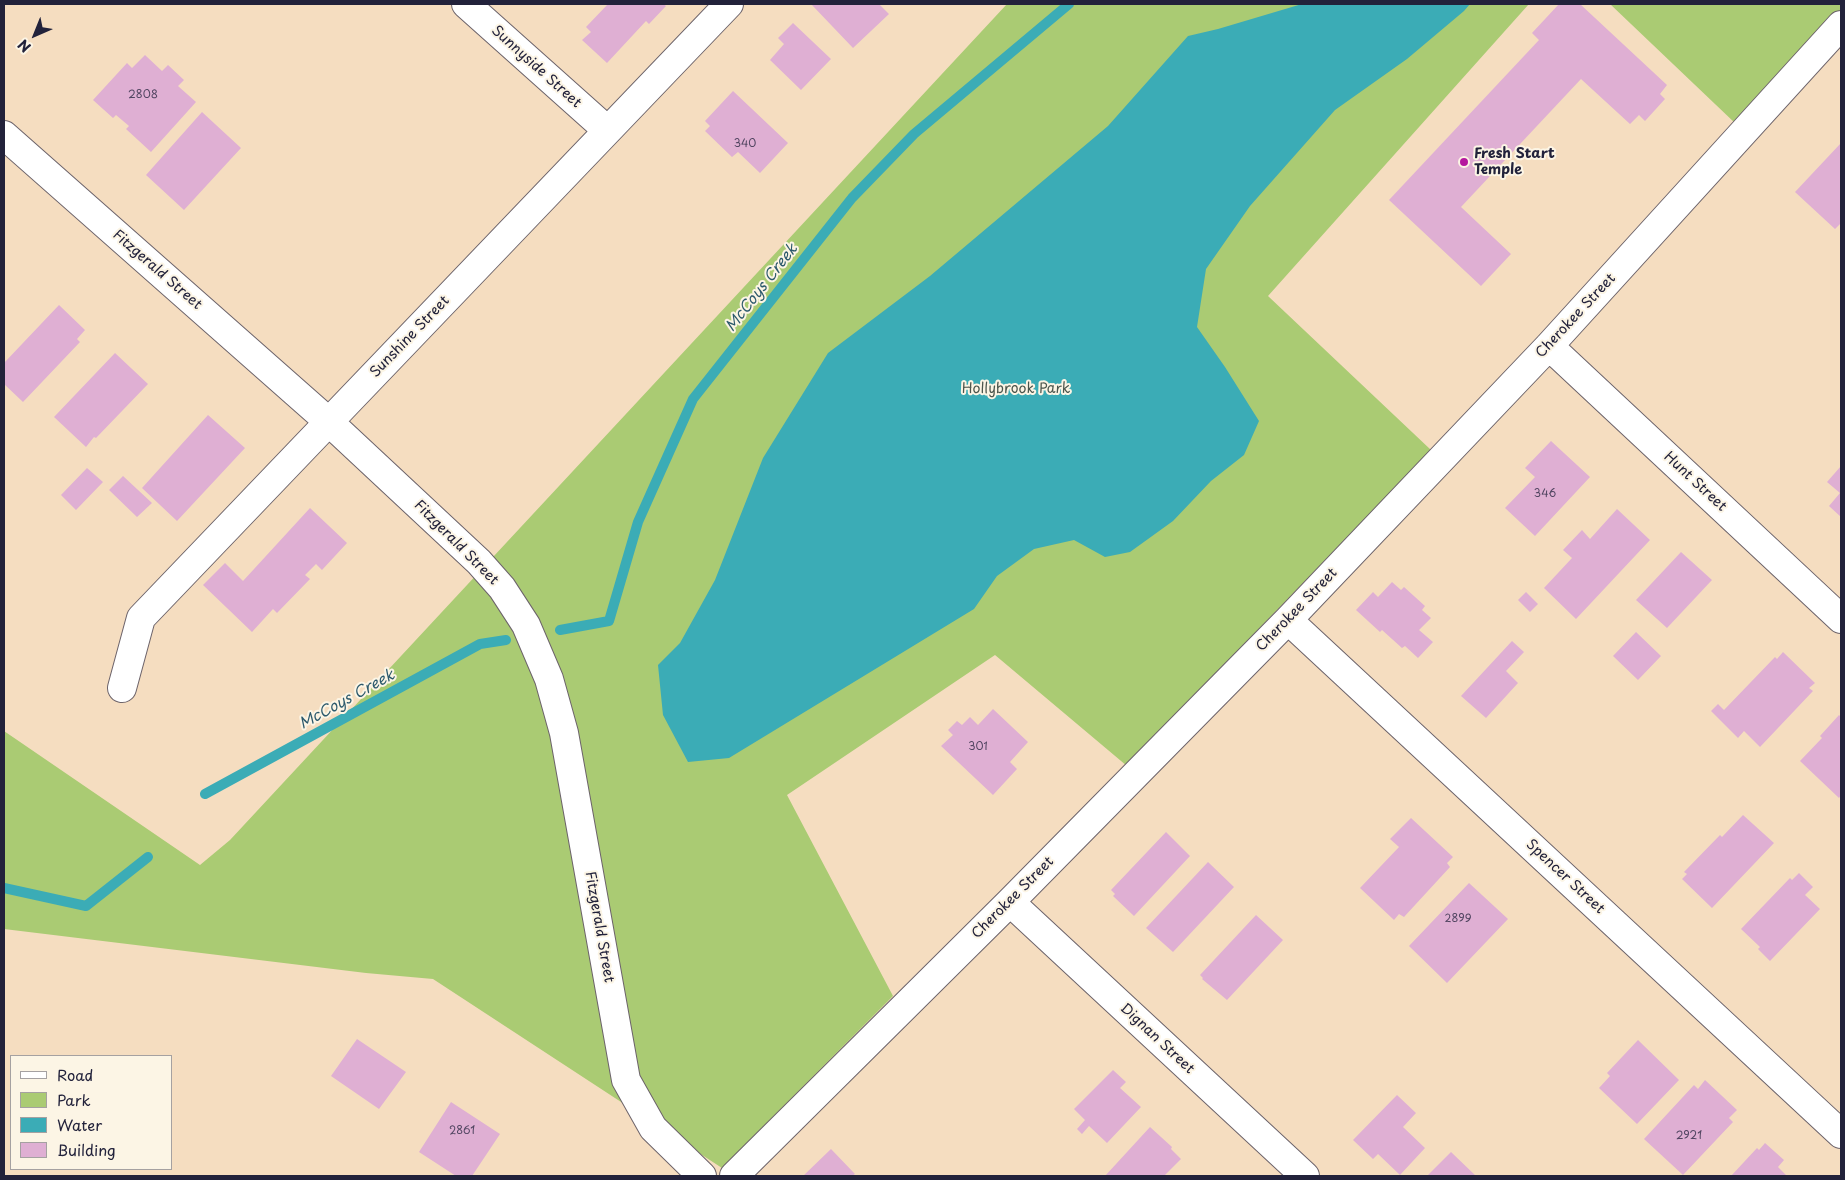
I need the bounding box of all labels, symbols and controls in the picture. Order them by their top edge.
north arrow [10,10,60,60]
street label: Sunnyside Street [488,22,584,112]
text: N [13,35,36,58]
house number: 2808 [128,88,158,102]
house number: 340 [734,137,756,151]
place label: Fresh Start Temple [1474,146,1555,178]
marker: Fresh Start Temple [1458,156,1470,168]
street label: Fitzgerald Street [109,227,205,313]
water label: McCoys Creek [722,241,802,335]
street label: Cherokee Street [1533,270,1619,362]
street label: Sunshine Street [367,293,453,381]
park label: Hollybrook Park [962,381,1070,397]
street label: Hunt Street [1660,449,1730,515]
house number: 346 [1534,487,1556,501]
street label: Fitzgerald Street [410,497,502,589]
street label: Cherokee Street [1253,565,1341,655]
water label: McCoys Creek [296,666,398,734]
house number: 301 [968,740,988,754]
street label: Spencer Street [1522,836,1608,918]
street label: Cherokee Street [968,853,1058,943]
street label: Fitzgerald Street [581,870,617,984]
house number: 2899 [1444,912,1472,926]
street label: Dignan Street [1116,1000,1198,1078]
legend [10,1055,172,1170]
text: Road [57,1063,93,1086]
text: Park [57,1088,91,1111]
text: Water [57,1113,102,1136]
house number: 2861 [449,1124,475,1138]
house number: 2921 [1676,1129,1702,1143]
text: Building [57,1138,116,1161]

